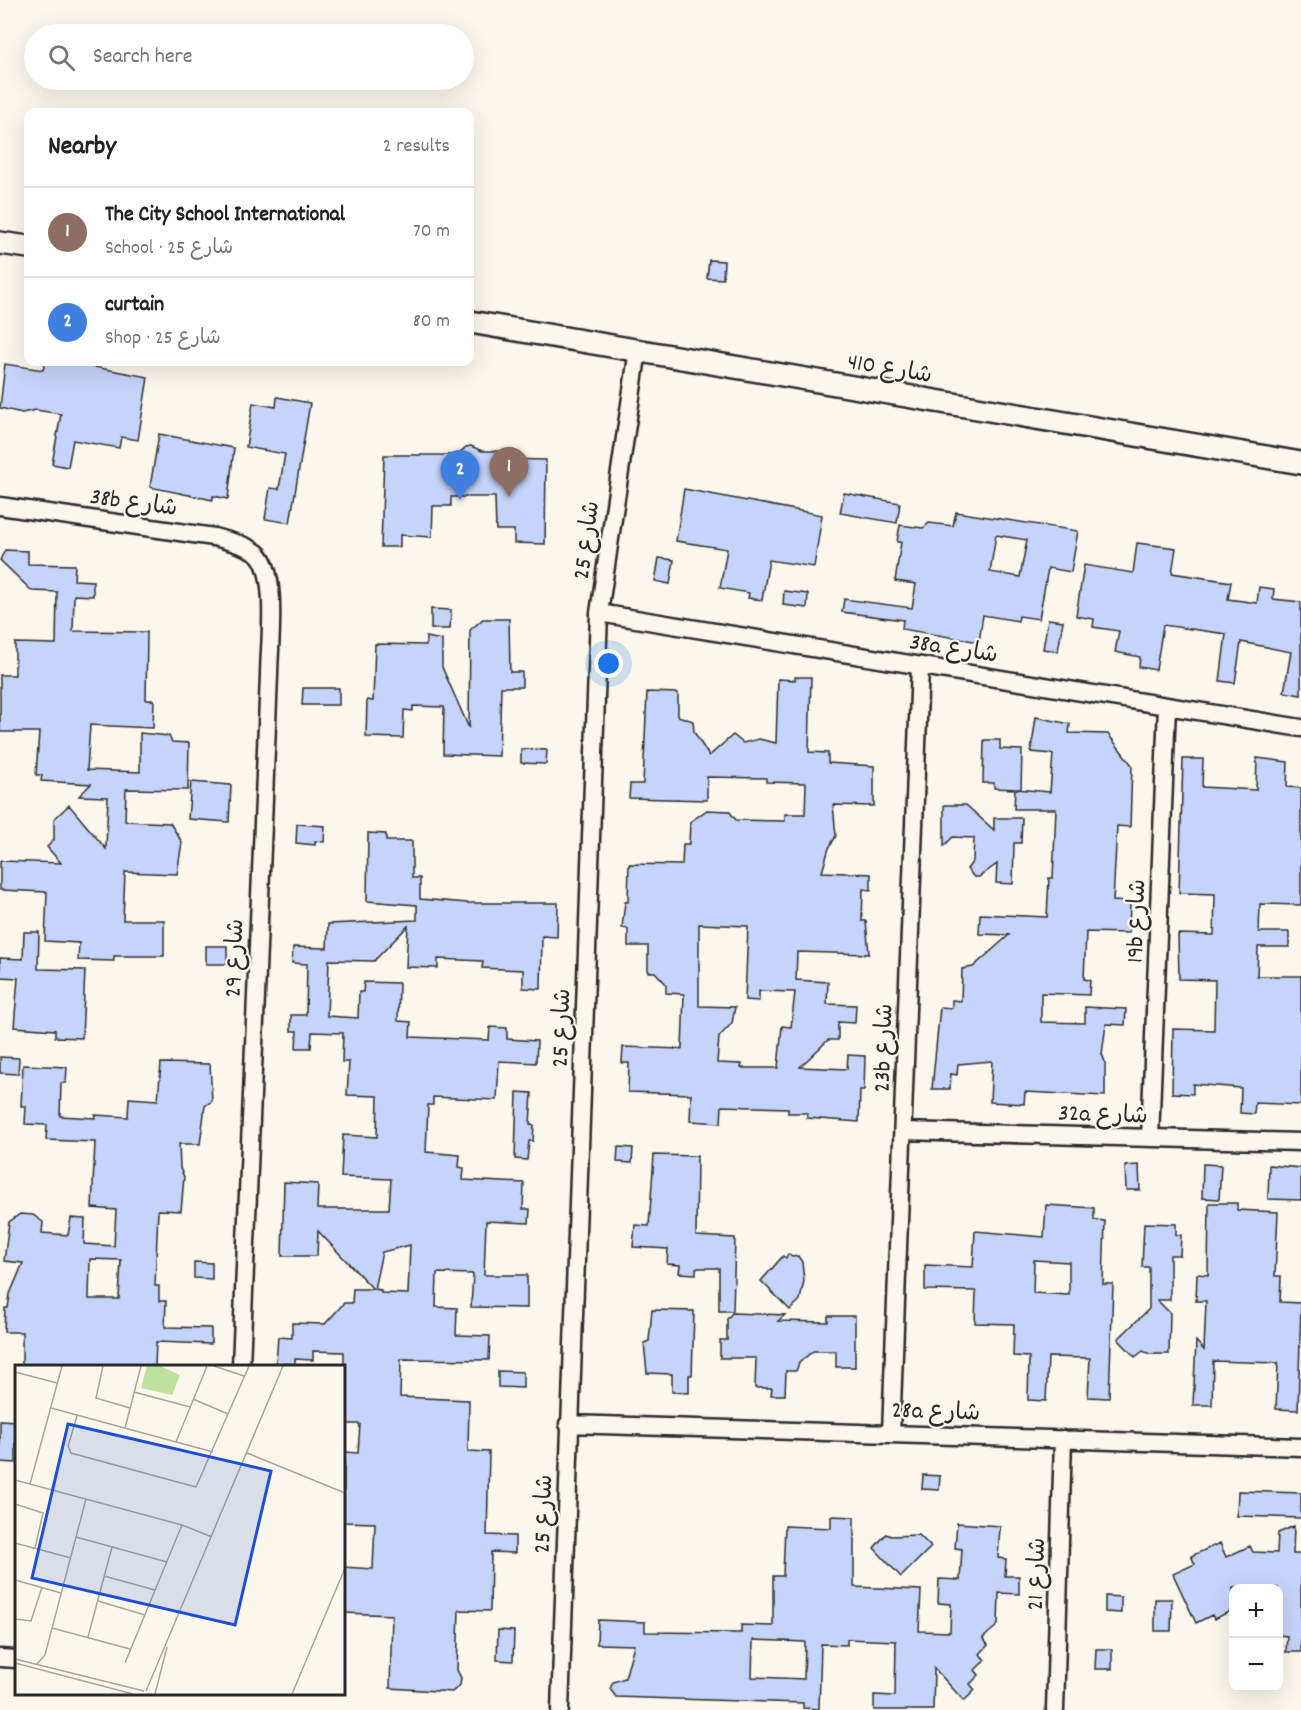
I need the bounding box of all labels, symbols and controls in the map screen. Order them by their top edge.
search box [24,24,474,90]
icon: search [45,41,78,74]
text: Search here [93,42,192,73]
text: Nearby [48,129,116,166]
text: 2 results [383,133,450,161]
text: The City School International [105,200,345,231]
text: 1 [65,218,70,246]
text: 70 m [413,218,450,246]
text: School · شارع 25 [105,235,233,263]
text: curtain [105,290,164,321]
text: 2 [63,308,72,336]
text: 80 m [413,308,450,336]
text: Shop · شارع 25 [105,325,221,353]
street label: شارع 410 [844,346,935,394]
pin: 1 [490,448,528,497]
pin: 2 [440,450,480,500]
street label: 38b شارع [88,481,180,527]
street label: شارع 25 [566,499,610,582]
street label: 38a شارع [907,626,1000,674]
your location [594,649,623,678]
street label: 19b شارع [1120,878,1156,964]
street label: شارع 29 [218,918,254,998]
street label: شارع 25 [545,988,581,1068]
street label: 23b شارع [866,1003,904,1093]
street label: 32a شارع [1057,1097,1148,1135]
inset map [15,1365,345,1695]
street label: 28a شارع [891,1394,981,1432]
street label: شارع 25 [527,1474,563,1554]
street label: شارع 21 [1020,1537,1056,1611]
map controls [1229,1584,1283,1692]
button: + [1229,1584,1283,1638]
button: − [1229,1638,1283,1692]

